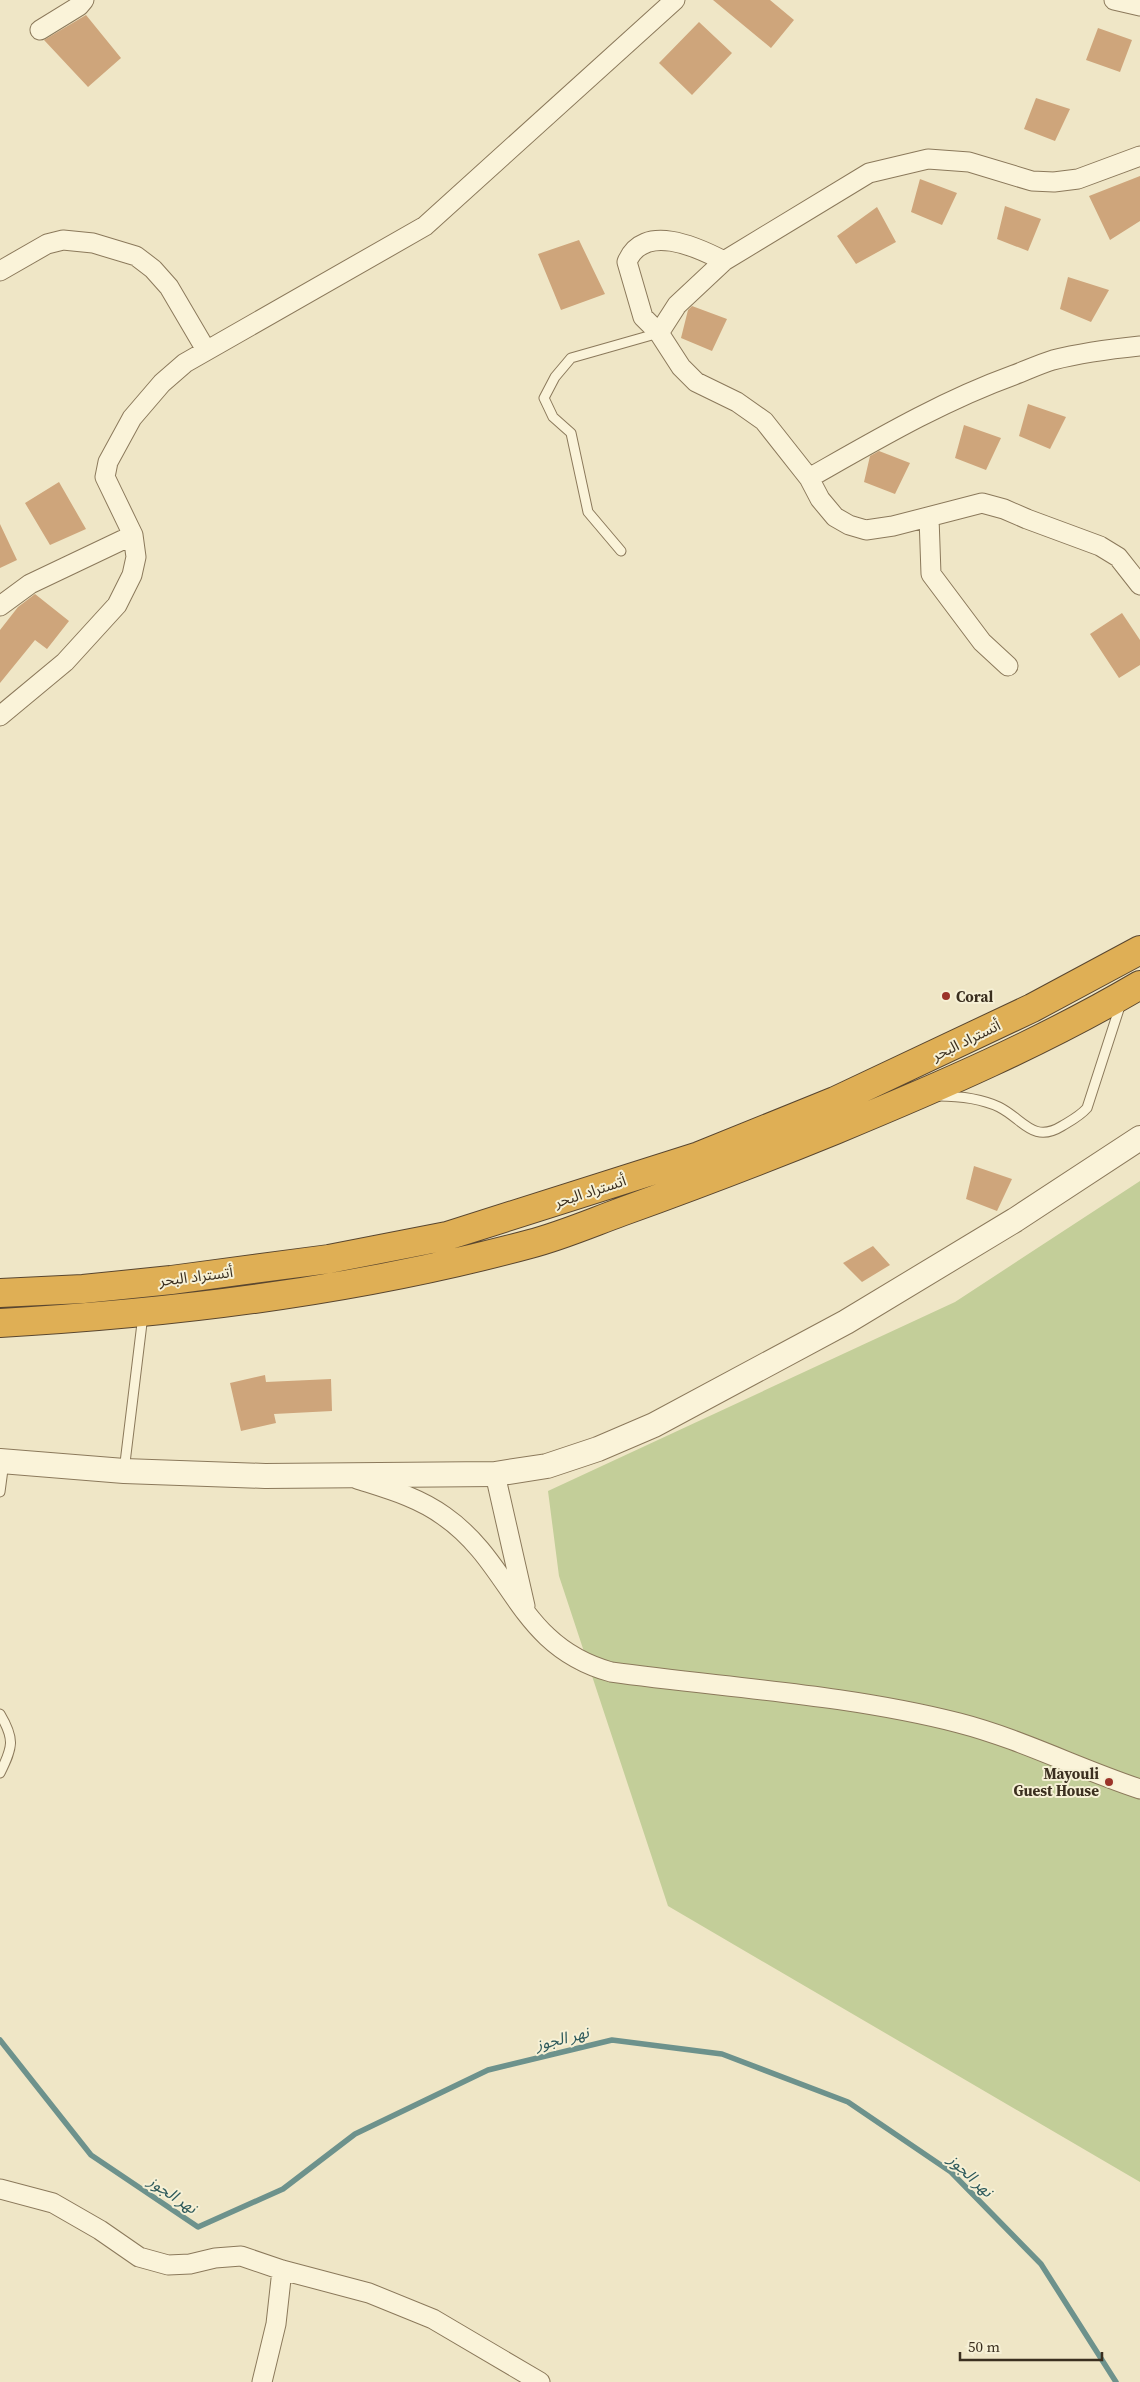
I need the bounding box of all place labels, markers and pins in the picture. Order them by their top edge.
place label: Coral [956,986,993,1007]
marker: Coral [940,990,952,1002]
place label: Mayouli Guest House [1013,1763,1099,1801]
marker: Mayouli Guest House [1103,1776,1115,1788]

